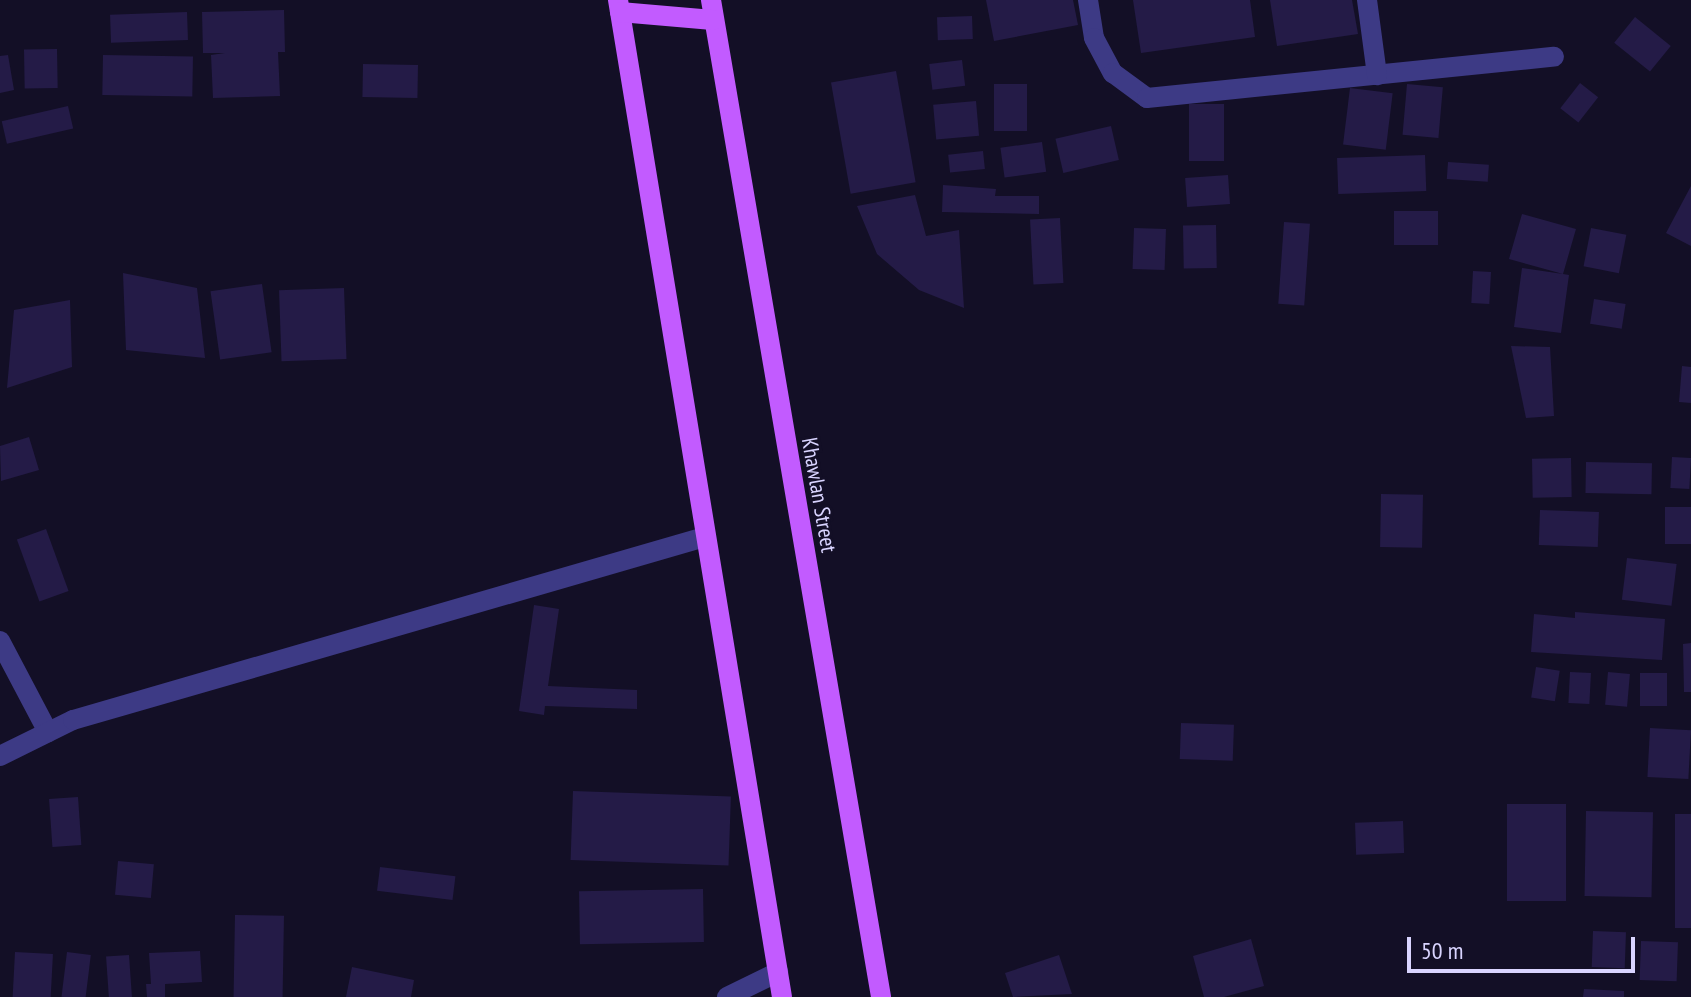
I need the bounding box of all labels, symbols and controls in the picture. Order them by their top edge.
street label: Khawlan Street [796,436,842,554]
scale bar [1411,921,1639,971]
text: 50 m [1421,935,1463,966]

